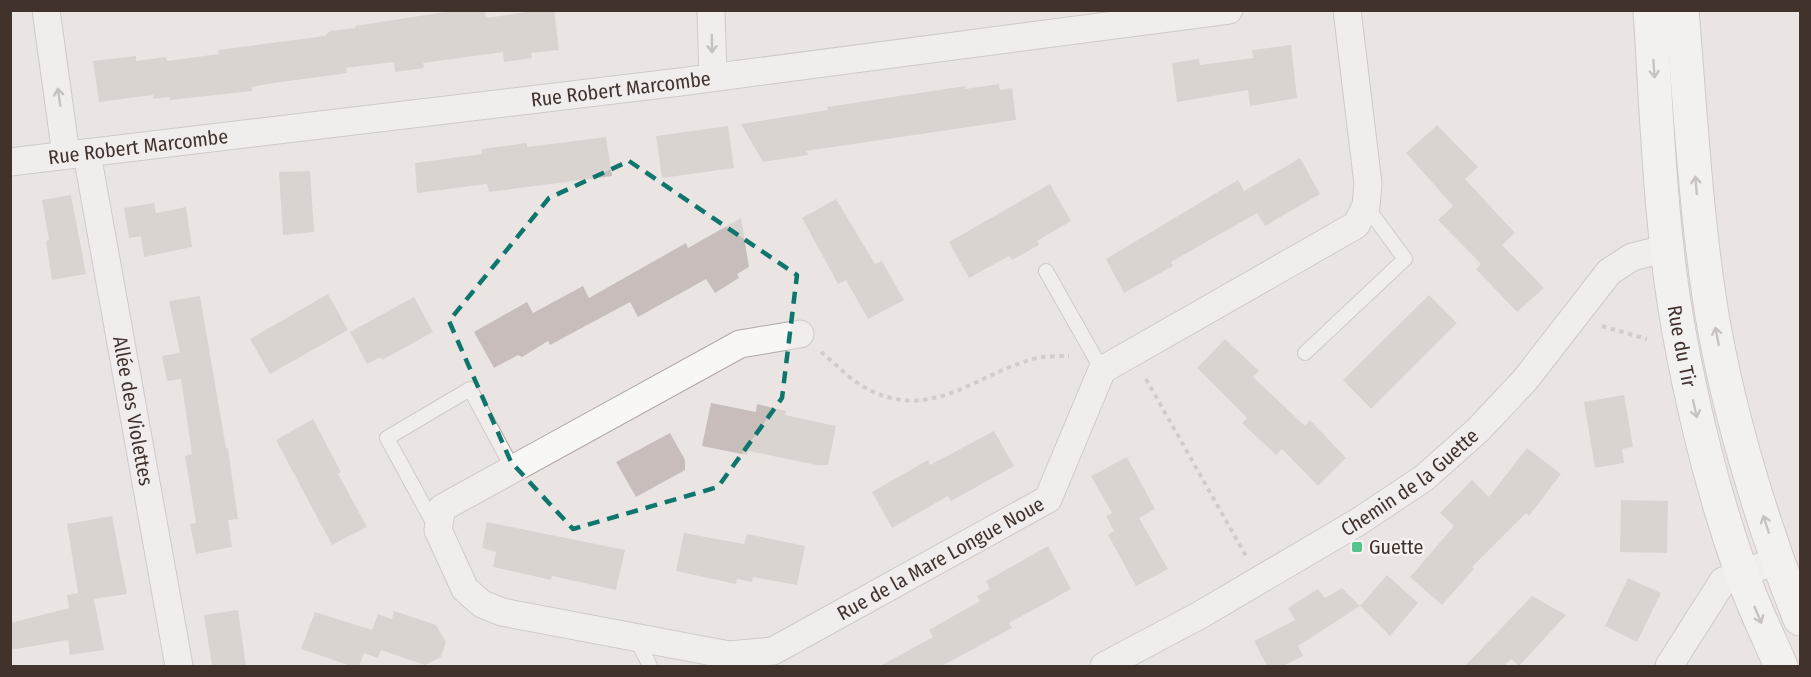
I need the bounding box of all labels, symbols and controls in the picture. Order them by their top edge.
one-way arrow [706,33,717,53]
one-way arrow [1648,58,1659,78]
street label: Rue Robert Marcombe [529,66,712,112]
one-way arrow [53,88,64,108]
street label: Rue Robert Marcombe [47,124,229,169]
one-way arrow [1690,175,1701,195]
street label: Rue du Tir [1663,303,1702,390]
one-way arrow [1711,327,1722,346]
street label: Allée des Violettes [108,334,158,488]
one-way arrow [1690,399,1702,418]
street label: Chemin de la Guette [1337,424,1483,541]
street label: Rue de la Mare Longue Noue [833,492,1048,625]
one-way arrow [1760,515,1771,534]
place label: Guette [1369,535,1423,559]
marker: Guette [1350,540,1364,554]
one-way arrow [1753,605,1764,624]

